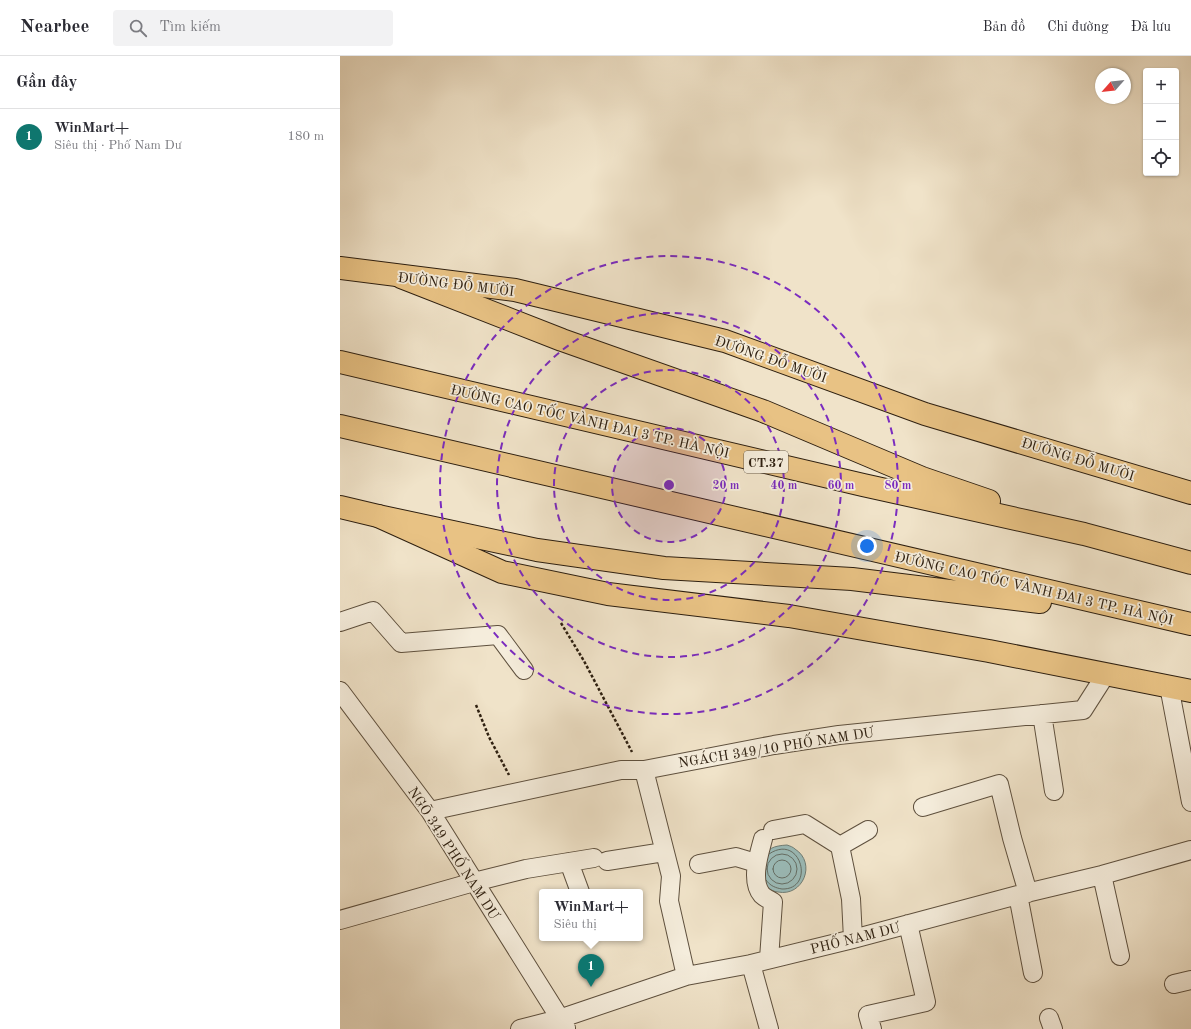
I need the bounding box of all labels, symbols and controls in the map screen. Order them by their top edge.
search box [113,10,393,46]
icon: search [127,17,149,39]
text: Nearbee [20,18,89,37]
text: Tìm kiếm [159,20,221,35]
text: Bản đồ [983,20,1025,34]
text: Chỉ đường [1047,20,1109,34]
text: Đã lưu [1131,20,1171,34]
north arrow [1095,68,1131,104]
map controls [1143,68,1179,176]
button: + [1143,68,1179,104]
text: Gần đây [16,74,77,91]
button: − [1143,104,1179,140]
text: WinMart+ [54,121,129,136]
text: 1 [25,130,33,143]
text: 180 m [287,130,324,143]
text: Siêu thị · Phố Nam Dư [54,139,182,152]
button: locate [1143,140,1179,176]
street label: ĐƯỜNG ĐỖ MƯỜI [397,266,516,299]
street label: ĐƯỜNG ĐỖ MƯỜI [713,329,830,386]
street label: ĐƯỜNG CAO TỐC VÀNH ĐAI 3 TP. HÀ NỘI [449,378,732,461]
street label: ĐƯỜNG ĐỖ MƯỜI [1020,431,1137,484]
road number: CT.37 [744,451,788,473]
centre of rings [662,478,676,492]
text: 20 m [713,480,740,492]
text: 40 m [771,480,798,492]
text: 60 m [828,480,855,492]
text: 80 m [885,480,912,492]
your location [857,536,877,556]
street label: ĐƯỜNG CAO TỐC VÀNH ĐAI 3 TP. HÀ NỘI [893,545,1176,628]
street label: NGÁCH 349/10 PHỐ NAM DƯ [677,721,875,770]
street label: NGÕ 349 PHỐ NAM DƯ [405,782,505,922]
popup [539,889,643,941]
text: WinMart+ [553,900,629,915]
street label: PHỐ NAM DƯ [808,916,902,957]
text: Siêu thị [553,918,597,931]
pin: 1 [578,954,604,987]

